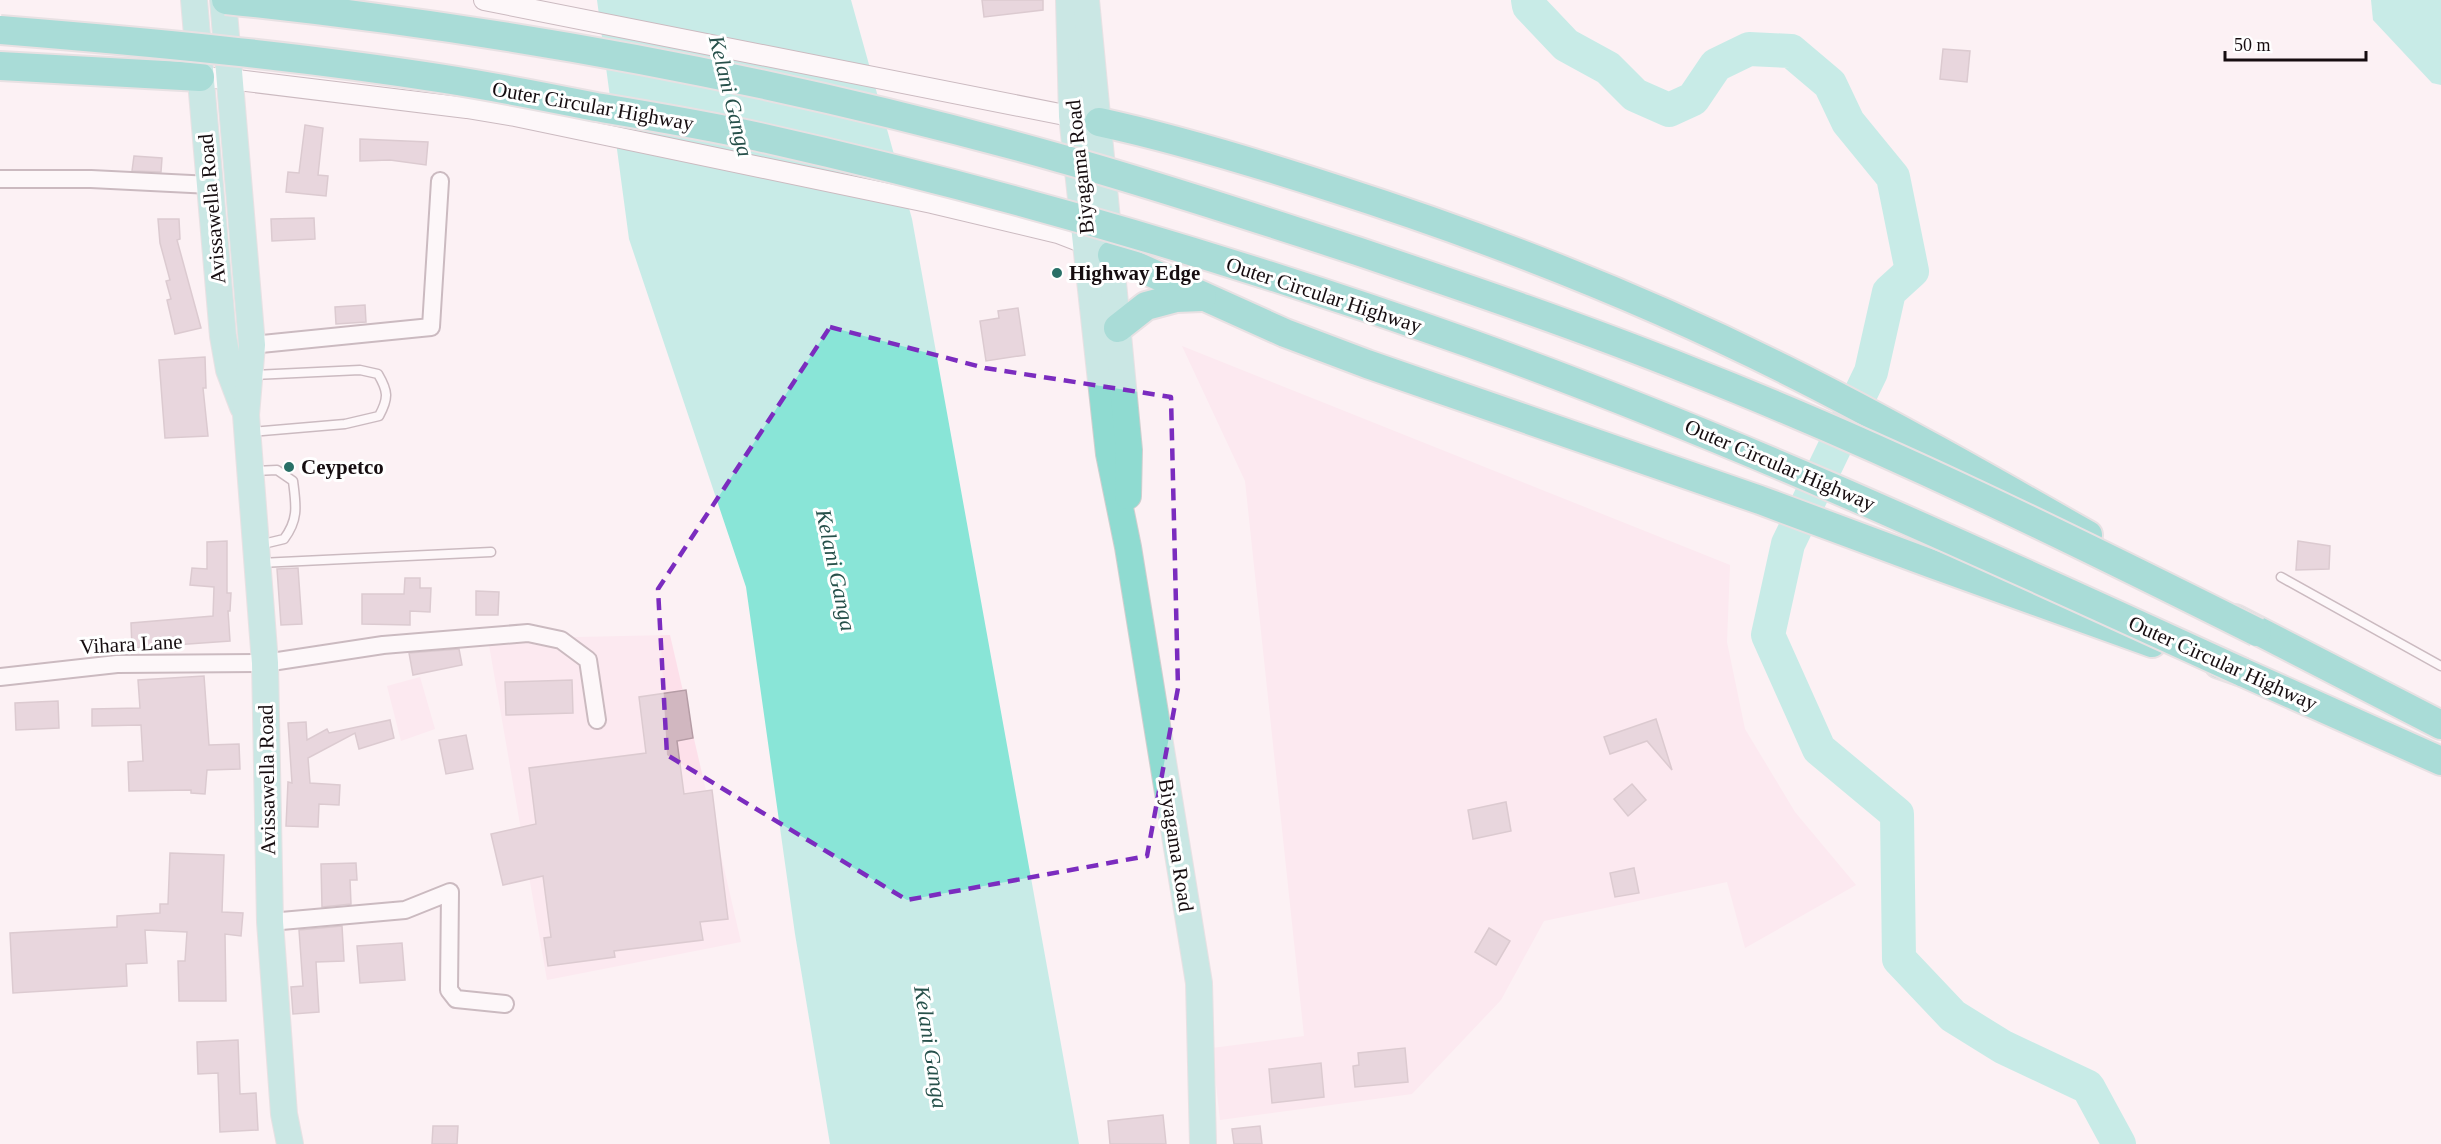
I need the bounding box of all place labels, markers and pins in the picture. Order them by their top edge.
place label: Highway Edge [1069,261,1200,285]
marker: Highway Edge [1050,266,1064,280]
place label: Ceypetco [301,455,384,479]
marker: Ceypetco [282,460,296,474]

